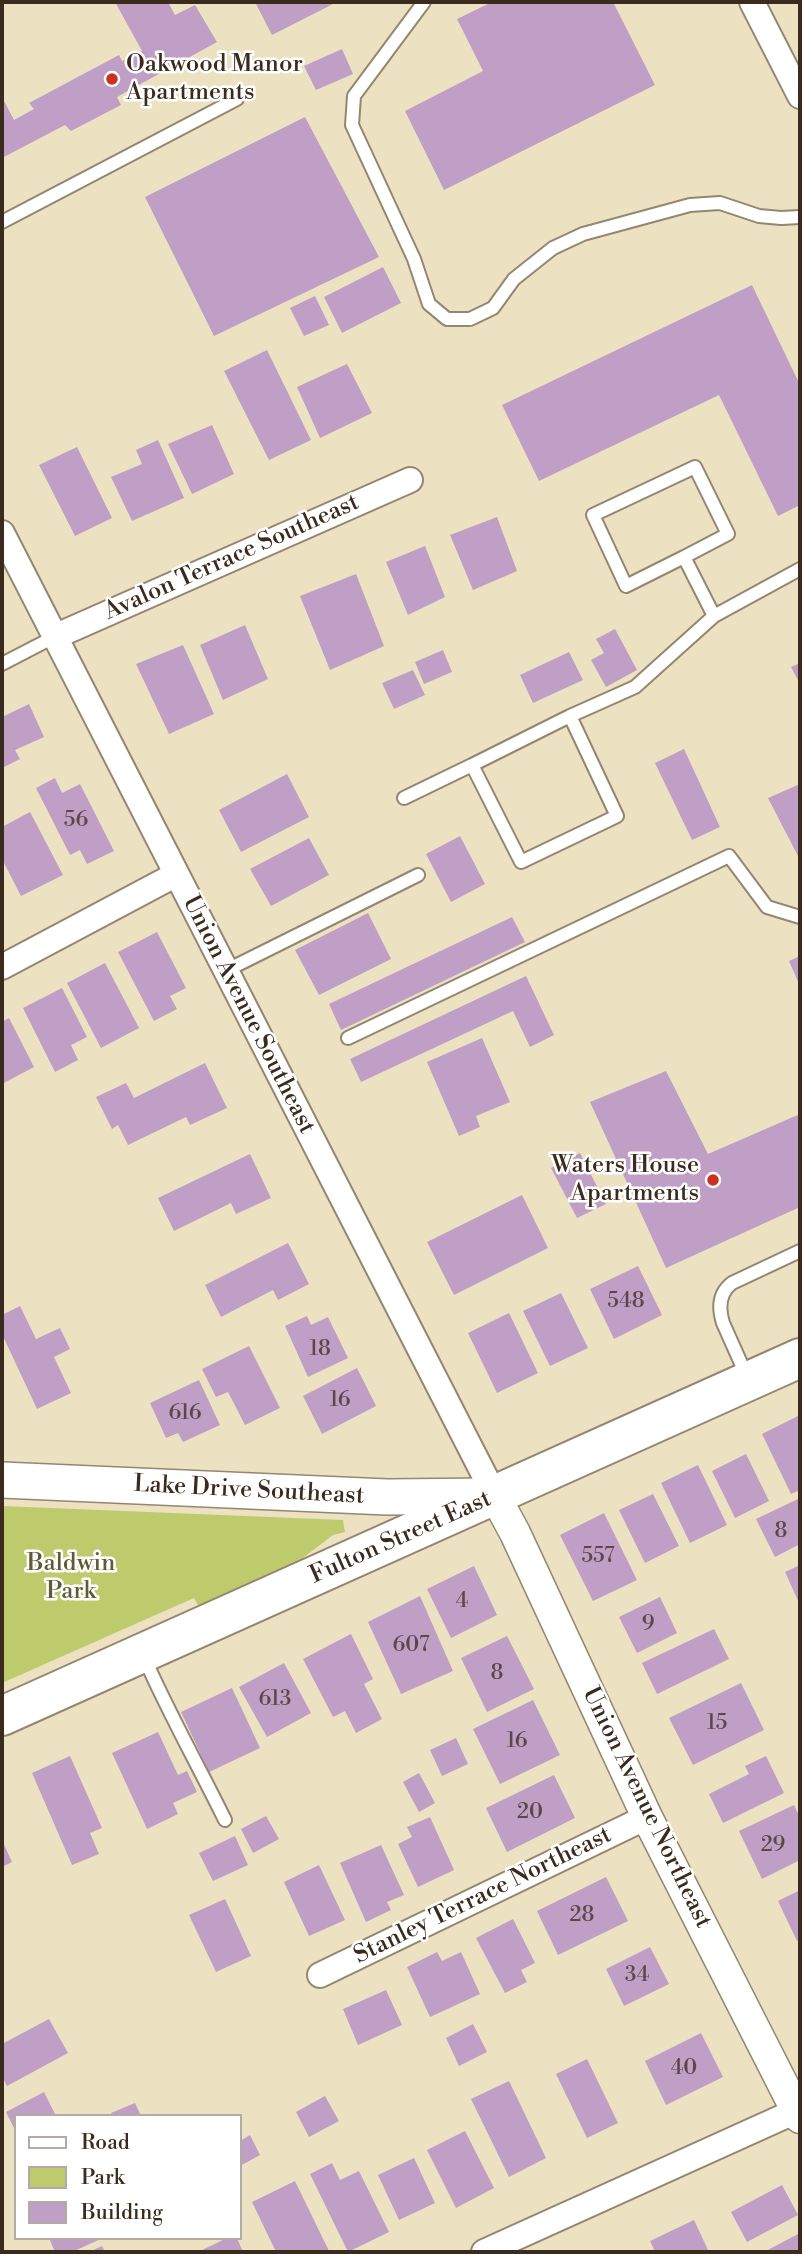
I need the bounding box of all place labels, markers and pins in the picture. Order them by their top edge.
place label: Oakwood Manor Apartments [126,51,303,107]
marker: Oakwood Manor Apartments [104,71,120,87]
place label: Waters House Apartments [551,1152,699,1208]
marker: Waters House Apartments [705,1172,721,1188]

